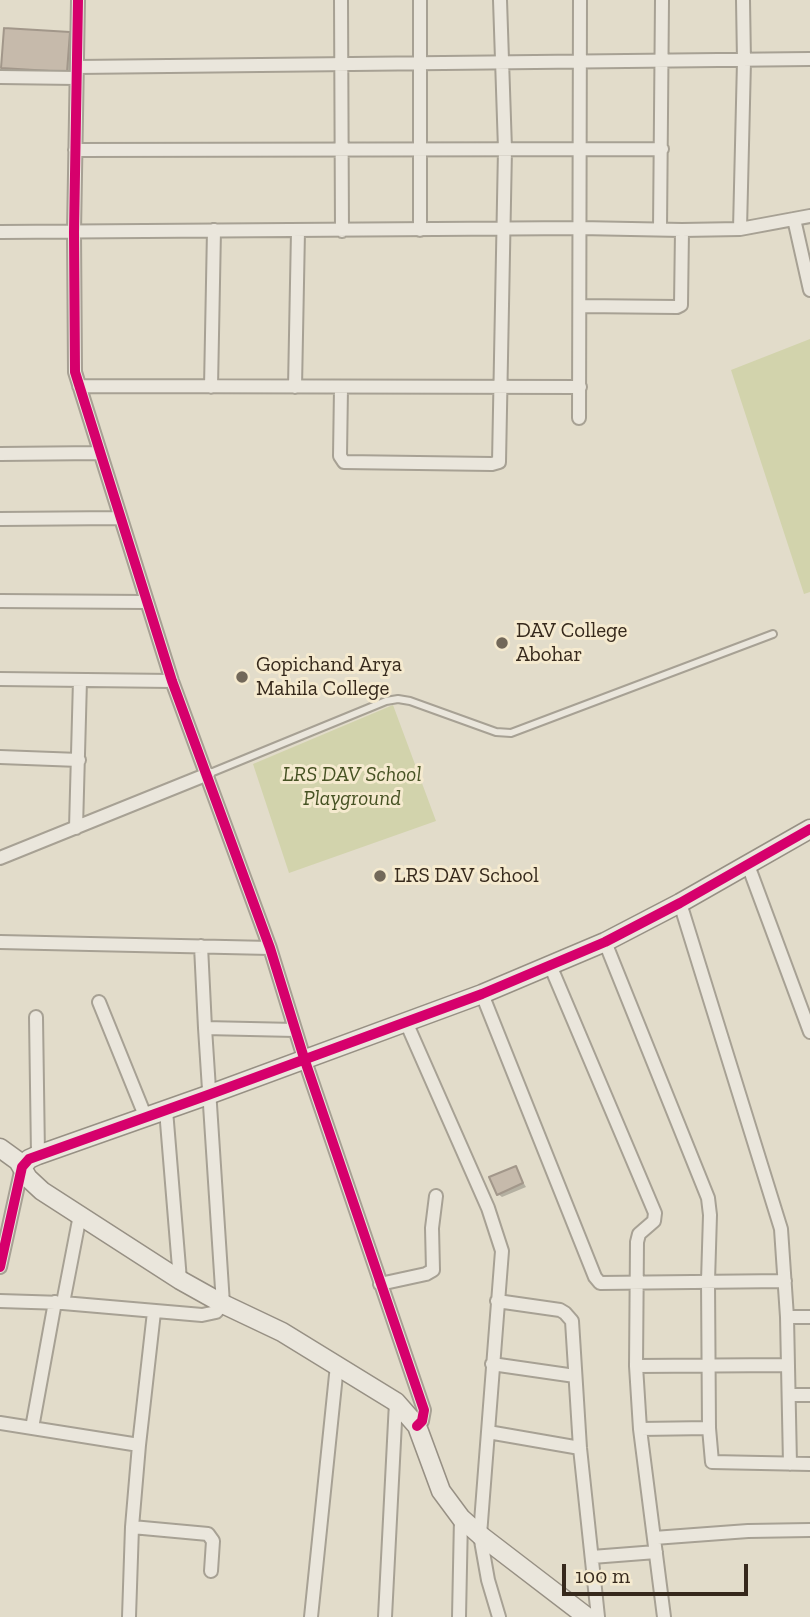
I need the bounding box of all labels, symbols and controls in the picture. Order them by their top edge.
place label: DAV College Abohar [516,618,627,668]
marker: DAV College Abohar [494,635,510,651]
place label: Gopichand Arya Mahila College [256,652,402,702]
marker: Gopichand Arya Mahila College [234,669,250,685]
park label: LRS DAV School Playground [283,762,421,812]
place label: LRS DAV School [394,863,539,889]
marker: LRS DAV School [372,868,388,884]
scale bar [565,1550,750,1594]
text: 100 m [575,1563,630,1588]

